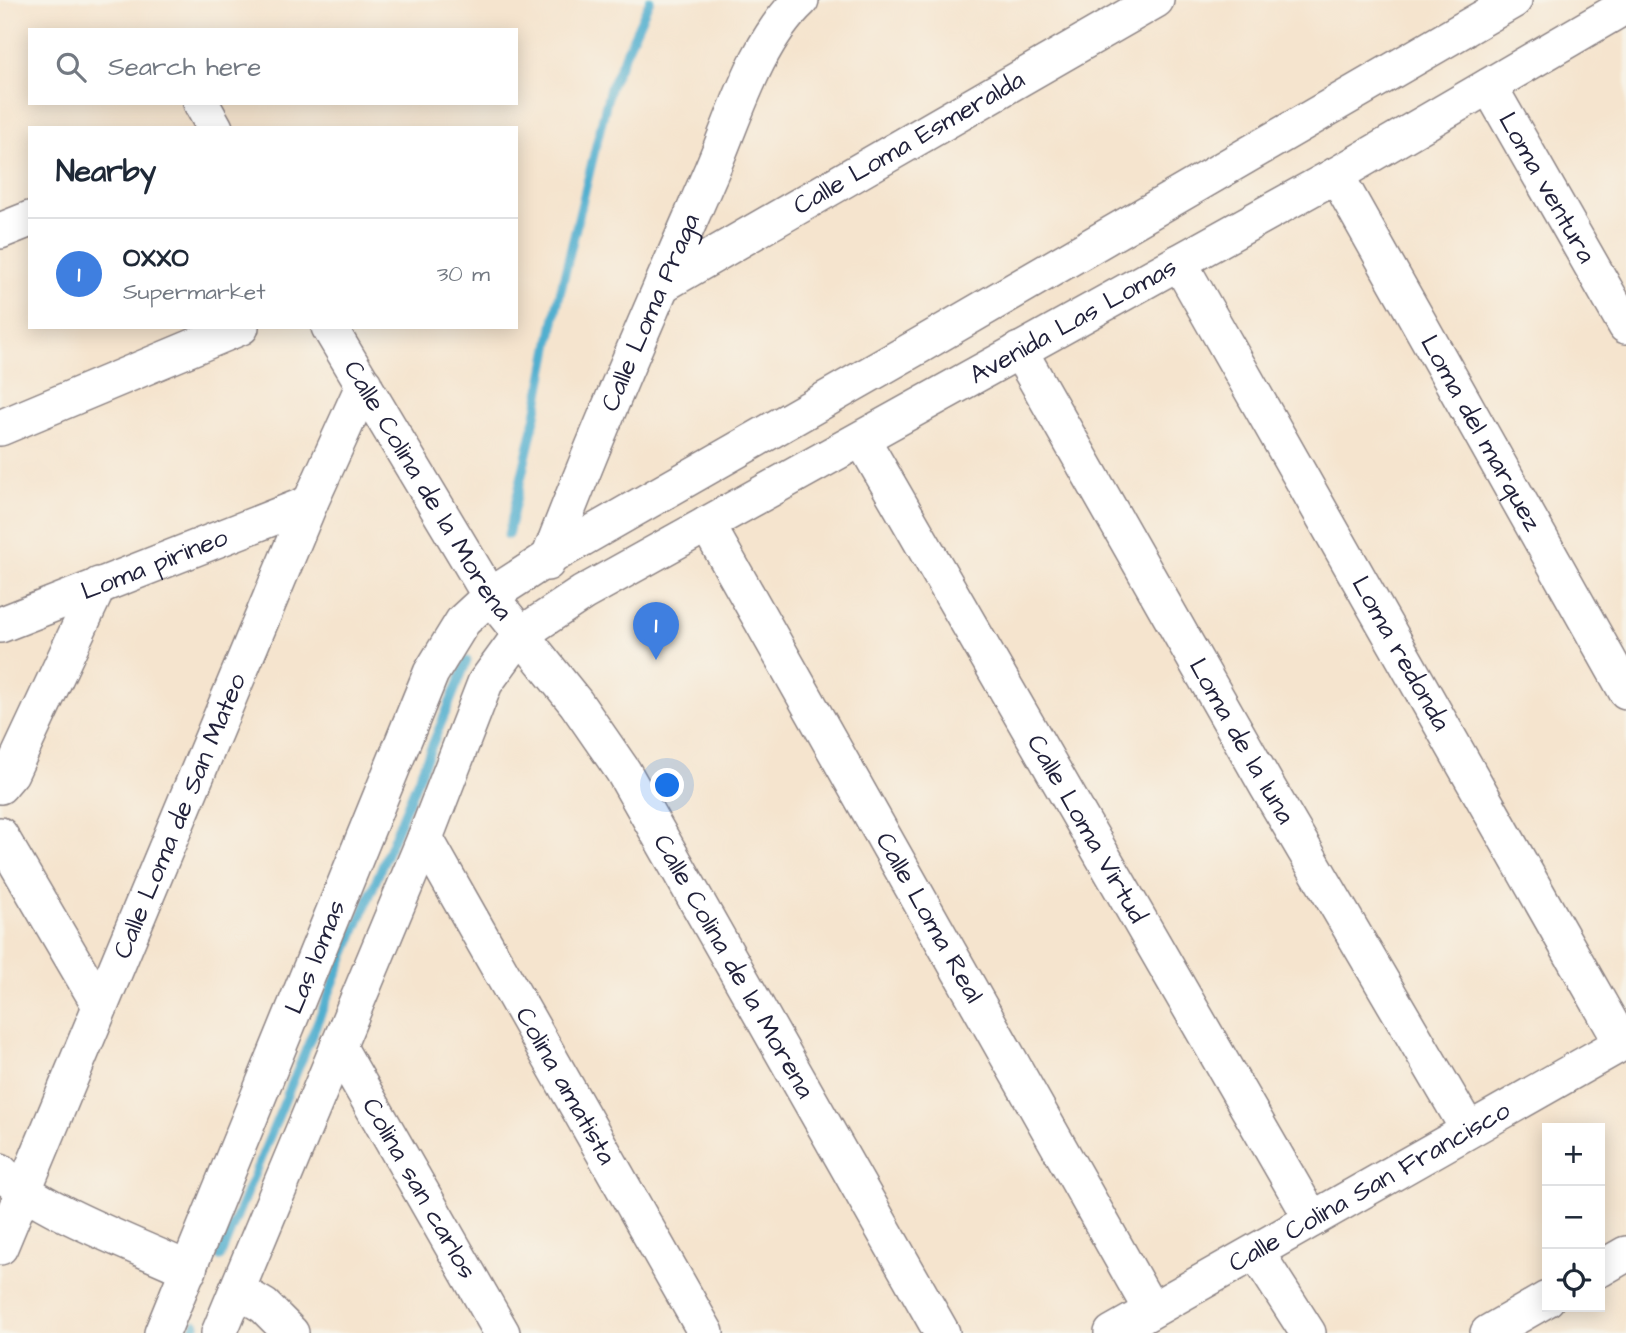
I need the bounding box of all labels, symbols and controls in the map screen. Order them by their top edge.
search box [28,28,518,105]
icon: search [52,48,90,86]
text: Search here [108,49,261,85]
street label: Calle Loma Esmeralda [786,62,1031,224]
street label: Loma ventura [1490,106,1604,270]
text: Nearby [56,151,156,193]
street label: Calle Loma Praga [592,208,709,417]
text: OXXO [123,240,189,276]
street label: Avenida Las Lomas [963,249,1183,393]
text: 1 [78,258,80,290]
text: 30 m [437,258,490,290]
text: Supermarket [123,276,266,308]
street label: Loma del marquez [1411,328,1551,538]
street label: Calle Colina de la Morena [335,354,521,628]
street label: Loma pirineo [76,519,234,609]
street label: Loma redonda [1343,570,1459,737]
pin: 1 [633,602,679,660]
street label: Loma de la luna [1180,652,1303,831]
street label: Calle Loma de San Mateo [104,667,255,964]
street label: Calle Loma Virtud [1018,728,1156,930]
your location [650,768,684,802]
street label: Calle Loma Real [867,826,992,1009]
street label: Calle Colina de la Morena [645,828,823,1105]
street label: Las lomas [276,895,355,1019]
street label: Colina amatista [507,1001,625,1171]
street label: Colina san carlos [353,1091,485,1286]
street label: Calle Colina San Francisco [1222,1092,1517,1281]
map controls [1542,1123,1605,1312]
button: + [1542,1123,1605,1186]
button: − [1542,1186,1605,1249]
button: locate [1542,1249,1605,1312]

